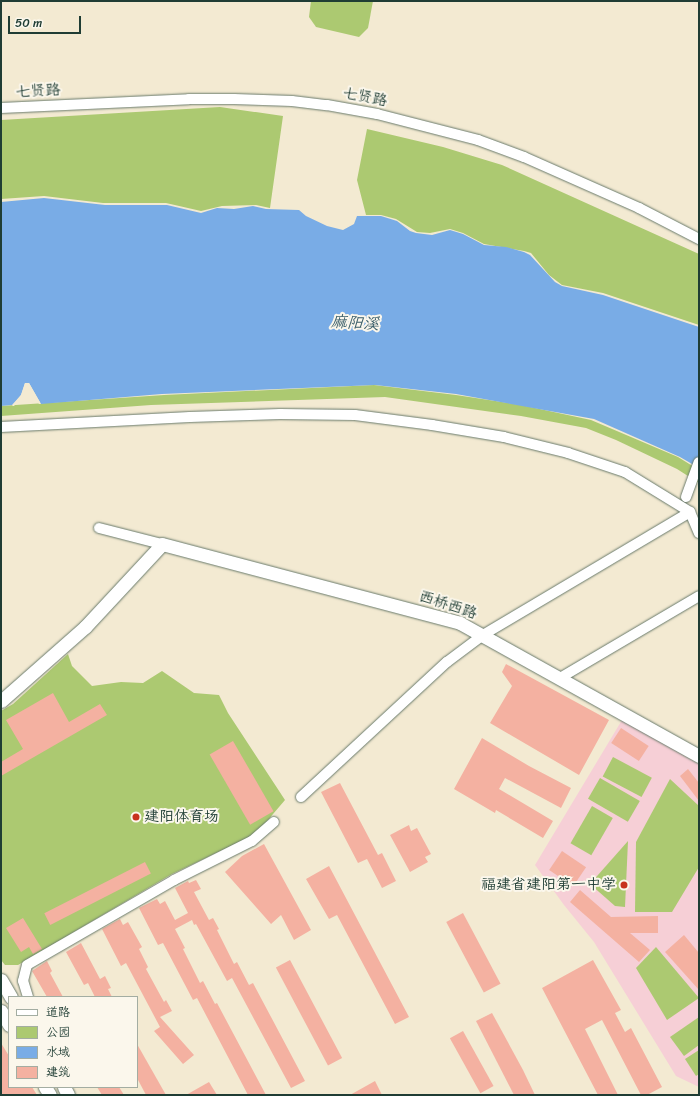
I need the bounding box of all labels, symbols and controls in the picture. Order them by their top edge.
scale bar [10,8,83,34]
text: 50 m [15,12,42,34]
street label: 七贤路 [15,81,61,101]
street label: 七贤路 [341,84,389,110]
water label: 麻阳溪 [331,312,379,334]
street label: 西桥西路 [417,587,479,623]
place label: 建阳体育场 [144,808,219,826]
marker: 建阳体育场 [131,812,141,822]
place label: 福建省建阳第一中学 [481,876,616,894]
marker: 福建省建阳第一中学 [619,880,629,890]
legend [8,996,138,1088]
text: 道路 [46,1001,70,1023]
text: 公园 [46,1021,70,1043]
text: 水域 [46,1041,70,1063]
text: 建筑 [46,1061,70,1083]

